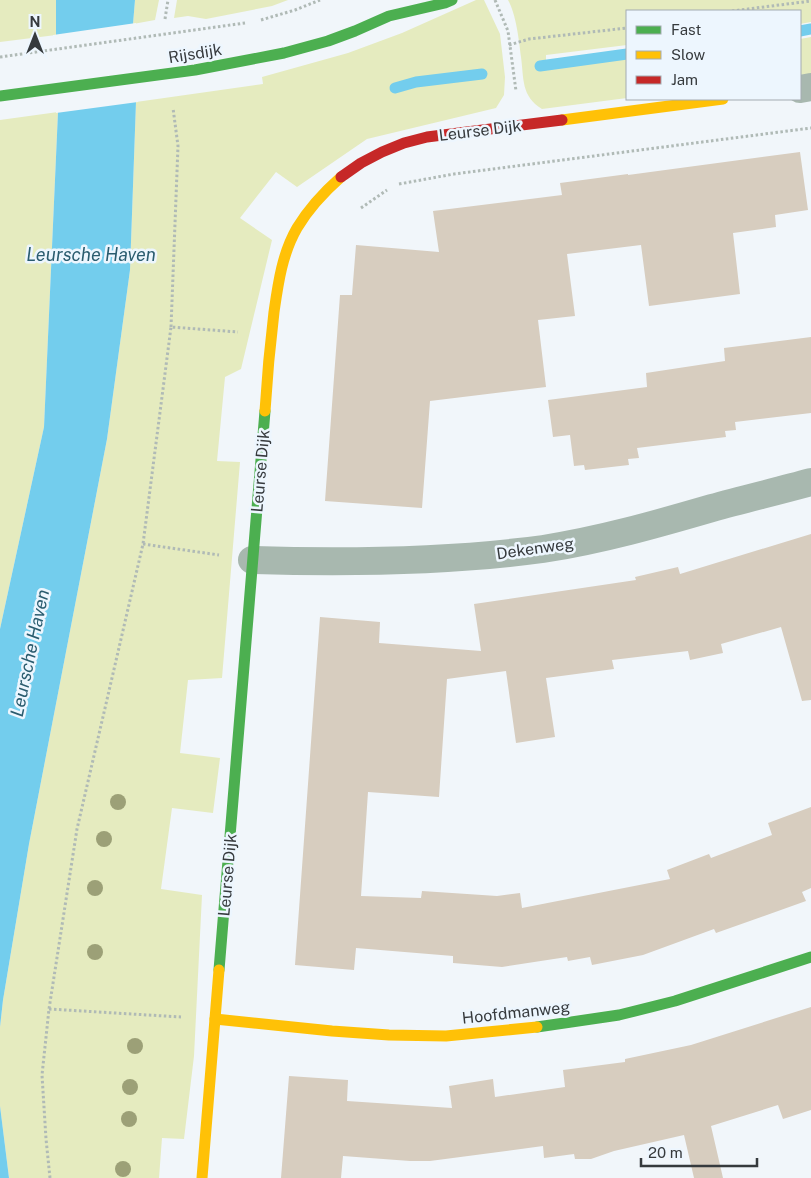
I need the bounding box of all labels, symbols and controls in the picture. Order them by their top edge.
north arrow [10,10,60,60]
legend [626,10,801,100]
text: N [30,14,40,30]
text: Fast [671,21,701,38]
street label: Rijsdijk [167,40,223,67]
text: Slow [671,46,706,63]
text: Jam [671,71,698,88]
street label: Leurse Dijk [438,116,522,145]
water label: Leursche Haven [26,244,156,265]
street label: Leurse Dijk [247,429,274,513]
street label: Dekenweg [495,534,575,563]
water label: Leursche Haven [6,587,53,718]
street label: Leurse Dijk [214,833,241,917]
street label: Hoofdmanweg [461,997,571,1028]
scale bar [641,1136,757,1168]
text: 20 m [648,1144,683,1161]

